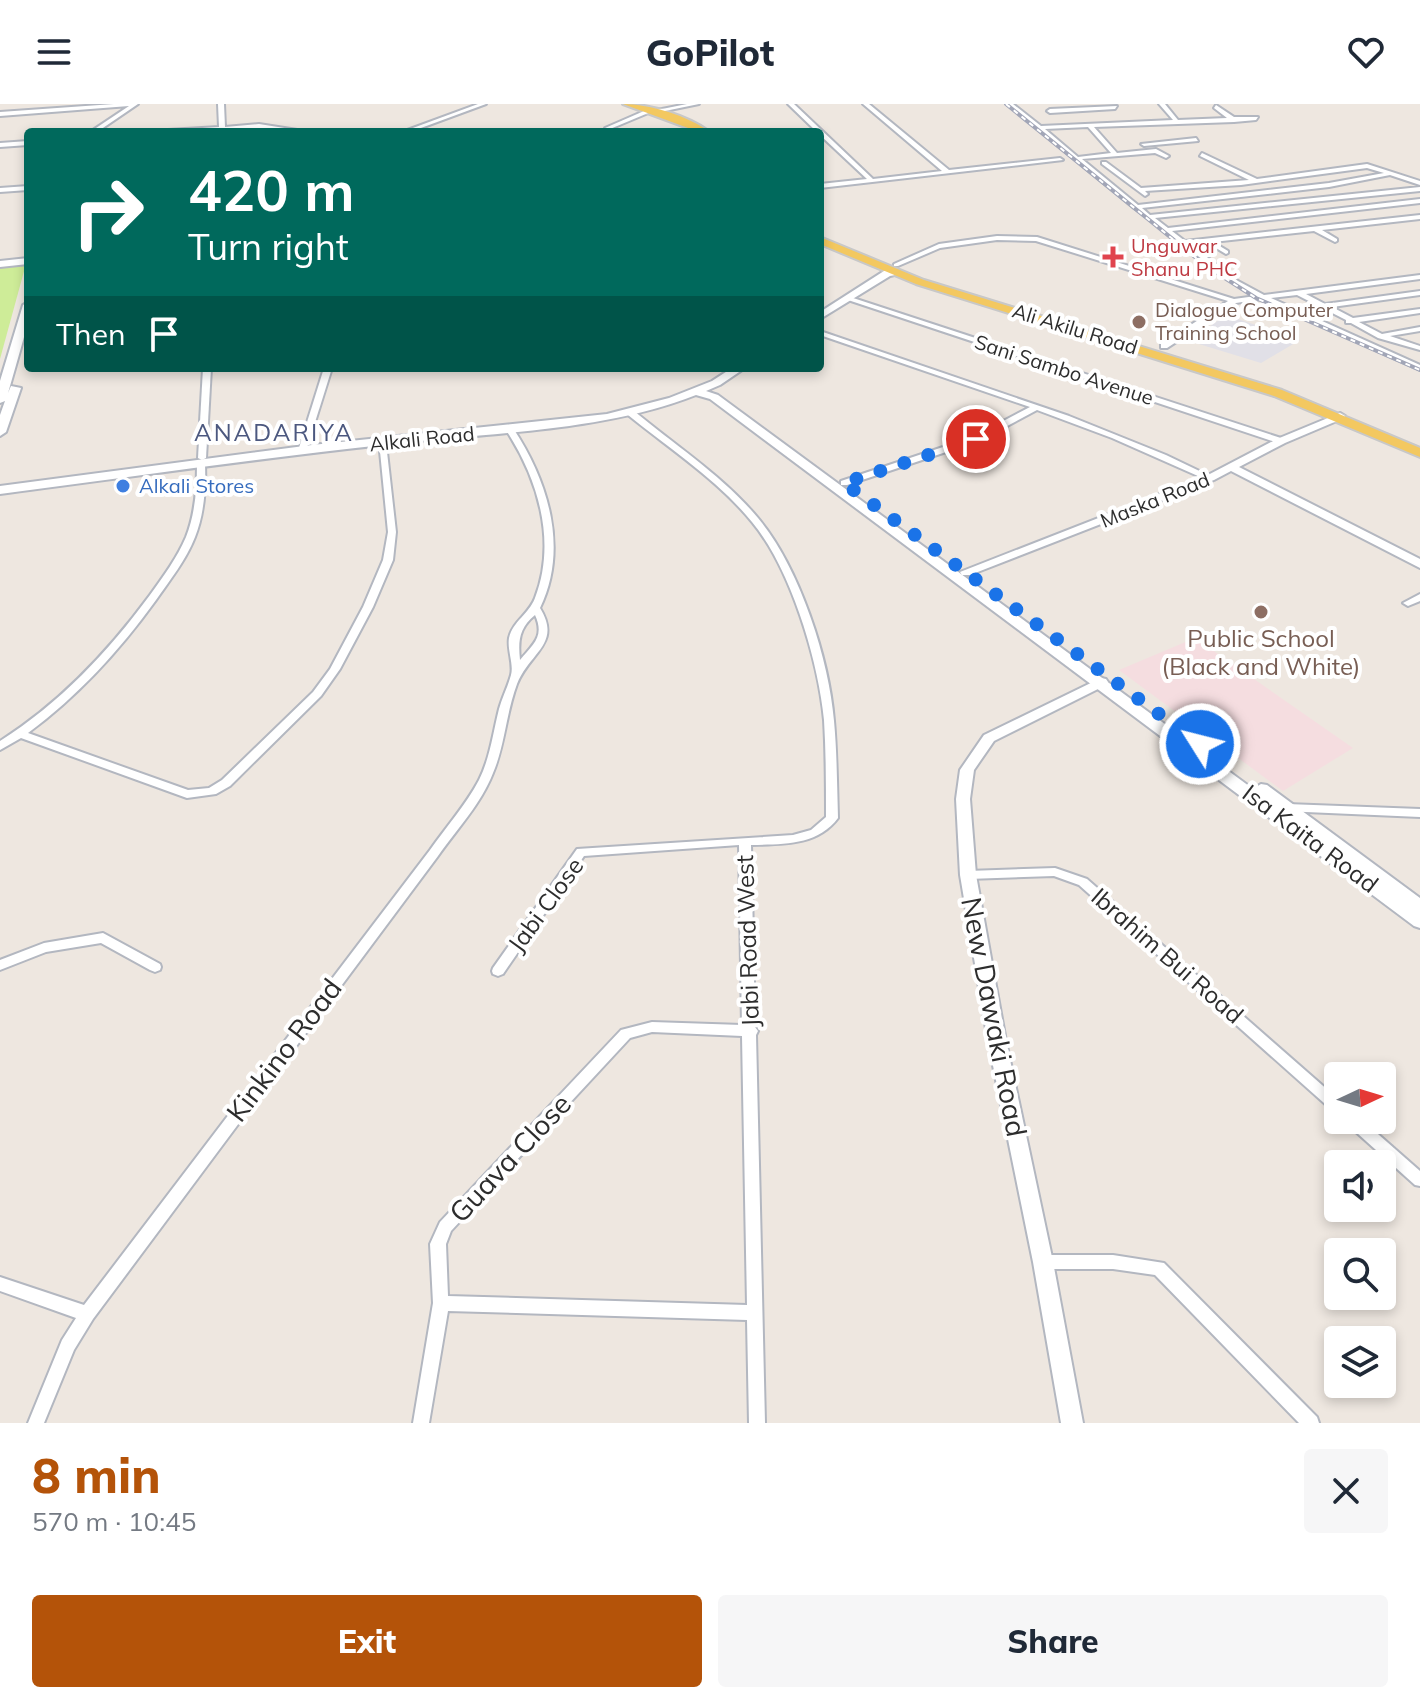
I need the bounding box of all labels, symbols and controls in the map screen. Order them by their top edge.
icon: menu [32,30,76,74]
text: GoPilot [646,30,774,75]
icon: heart [1344,30,1388,74]
text: 420 m [188,155,355,225]
icon: right [56,160,160,264]
text: Turn right [188,224,349,269]
place label: Unguwar Shanu PHC [1131,233,1238,281]
marker: Unguwar Shanu PHC [1102,246,1124,268]
place label: Dialogue Computer Training School [1155,297,1334,345]
street label: Ali Akilu Road [1009,298,1141,359]
icon: arrive [142,312,186,356]
marker: Dialogue Computer Training School [1130,313,1148,331]
text: Then [56,315,126,353]
street label: Sani Sambo Avenue [972,329,1157,410]
pin [942,405,1010,473]
district label: ANADARIYA [194,417,354,447]
icon: arrive [954,417,998,461]
street label: Alkali Road [368,421,476,456]
street label: Maska Road [1097,466,1213,533]
place label: Alkali Stores [139,473,254,498]
marker: Alkali Stores [114,477,132,495]
marker: Public School (Black and White) [1252,603,1270,621]
place label: Public School (Black and White) [1162,623,1360,681]
position arrow [1158,702,1242,786]
street label: Isa Kaita Road [1237,777,1384,899]
street label: Jabi Close [501,851,589,958]
street label: Jabi Road West [729,854,765,1028]
street label: Ibrahim Bui Road [1085,881,1250,1029]
street label: New Dawaki Road [954,894,1035,1140]
street label: Kinkino Road [218,971,349,1128]
north arrow [1324,1062,1396,1134]
map controls [1324,1062,1396,1398]
street label: Guava Close [441,1086,578,1229]
button: sound [1324,1150,1396,1222]
button: search [1324,1238,1396,1310]
button: layers [1324,1326,1396,1398]
text: 8 min [32,1445,161,1505]
button: close [1304,1449,1388,1533]
text: 570 m · 10:45 [32,1505,196,1538]
button: Exit [32,1595,702,1687]
button: Share [718,1595,1388,1687]

